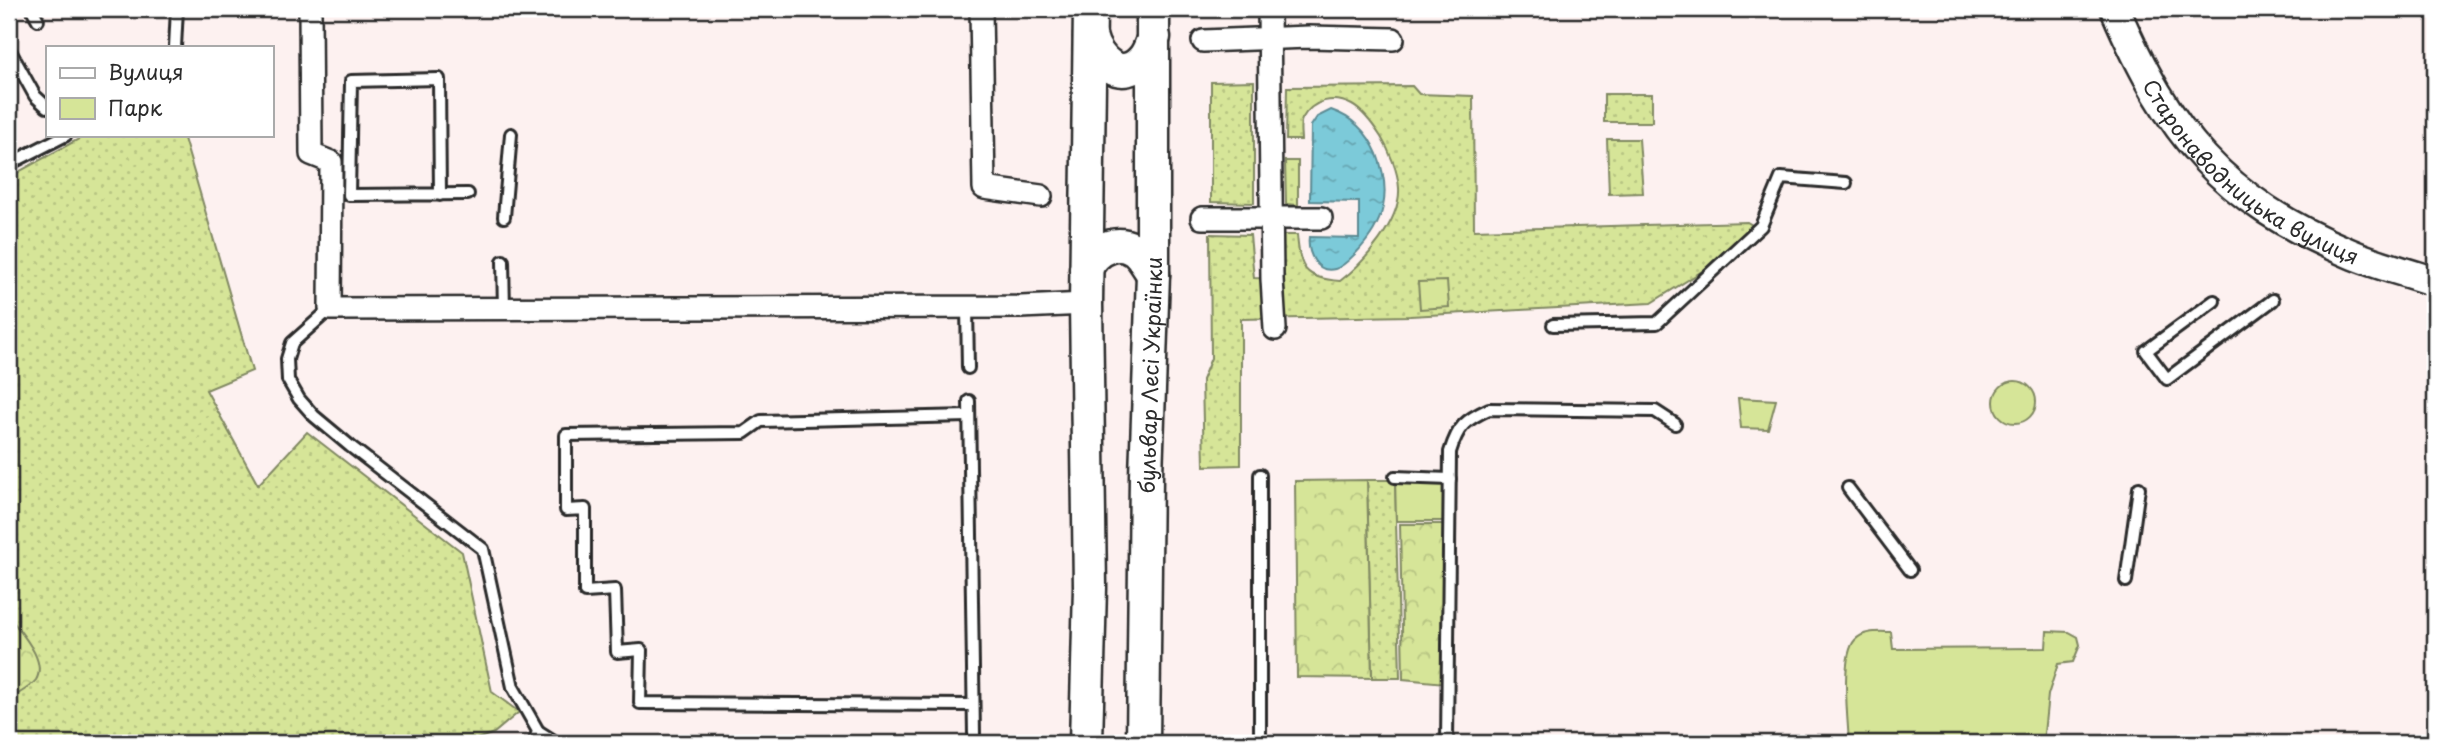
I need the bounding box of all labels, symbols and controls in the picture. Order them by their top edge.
legend [46,46,273,136]
text: Вулиця [108,55,184,87]
street label: Старонаводницька вулиця [2136,73,2364,272]
text: Парк [108,91,163,123]
street label: бульвар Лесі Українки [1130,257,1169,493]

